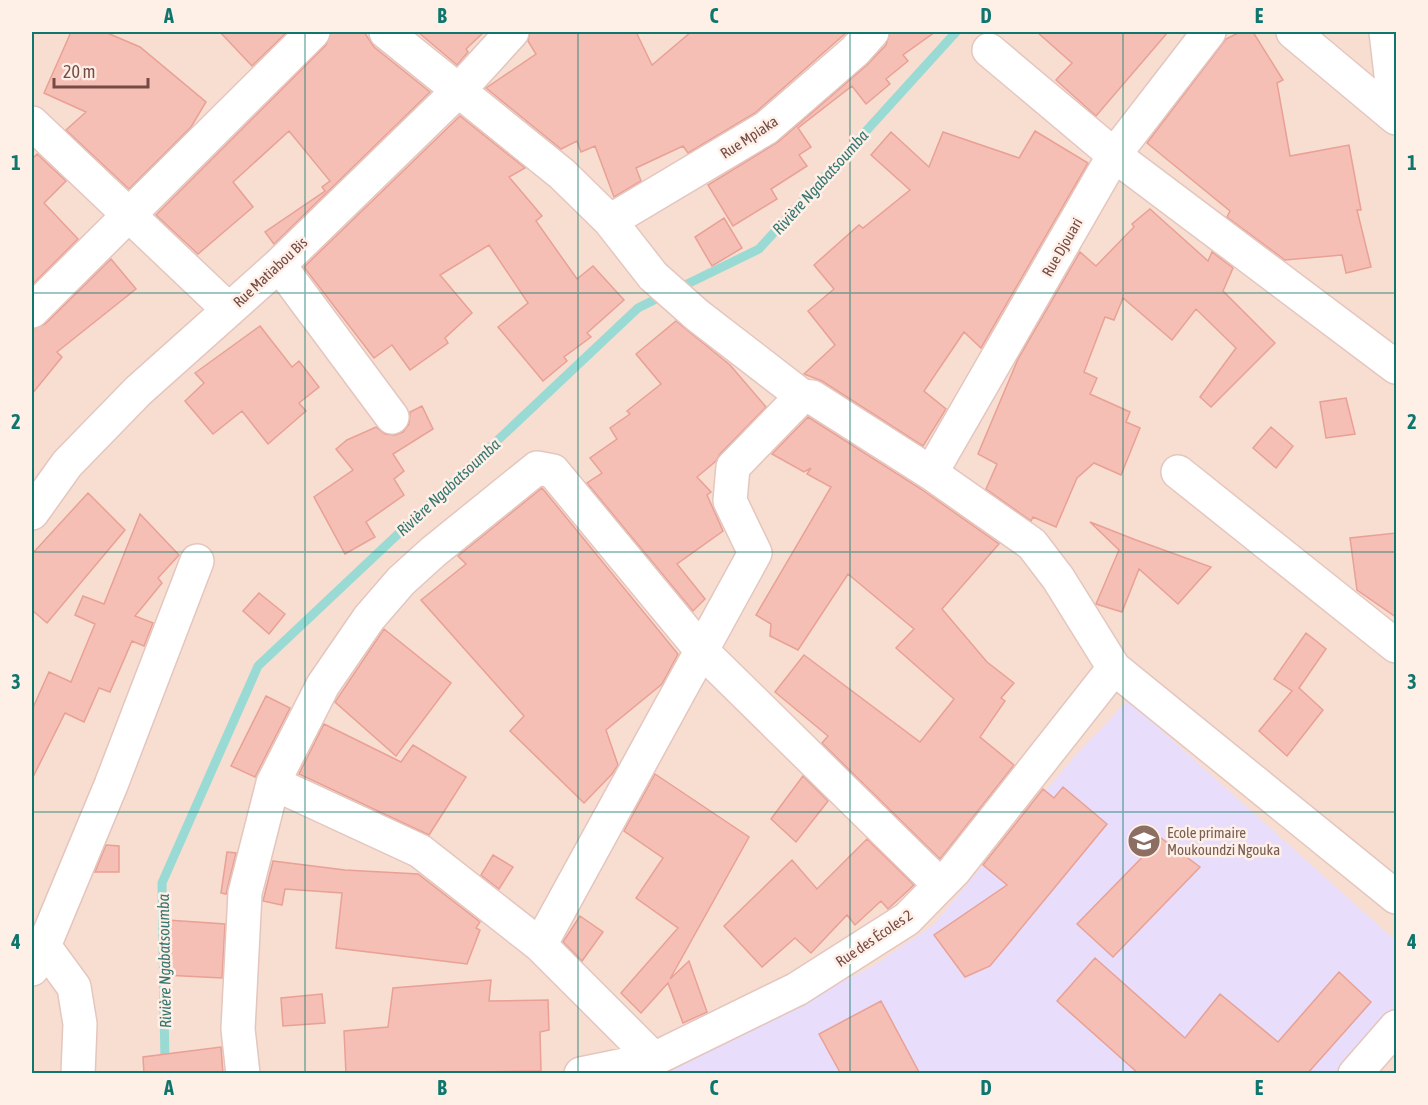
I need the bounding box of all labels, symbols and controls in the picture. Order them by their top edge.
text: A [163,4,174,27]
text: B [437,4,447,27]
text: C [710,4,719,27]
text: D [980,4,992,27]
text: E [1255,4,1264,27]
scale bar [54,51,148,89]
text: 20 m [63,61,95,82]
street label: Rue Mpiaka [717,112,781,162]
water label: Rivière Ngabatsoumba [768,126,873,239]
text: 1 [11,151,21,174]
text: 1 [1407,151,1417,174]
street label: Rue Djouari [1038,215,1086,279]
street label: Rue Matiabou Bis [230,233,310,311]
text: 2 [11,410,21,433]
text: 2 [1407,410,1417,433]
water label: Rivière Ngabatsoumba [393,434,504,540]
text: 3 [11,670,21,693]
text: 3 [1407,670,1417,693]
school or university icon: Ecole primaire Moukoundzi Ngouka [1126,823,1162,859]
place label: Ecole primaire Moukoundzi Ngouka [1167,824,1280,858]
water label: Rivière Ngabatsoumba [154,893,175,1028]
street label: Rue des Écoles 2 [832,906,916,970]
text: 4 [10,930,21,953]
text: 4 [1406,930,1417,953]
text: A [163,1076,174,1099]
text: B [437,1076,447,1099]
text: C [710,1076,719,1099]
text: D [980,1076,992,1099]
text: E [1255,1076,1264,1099]

